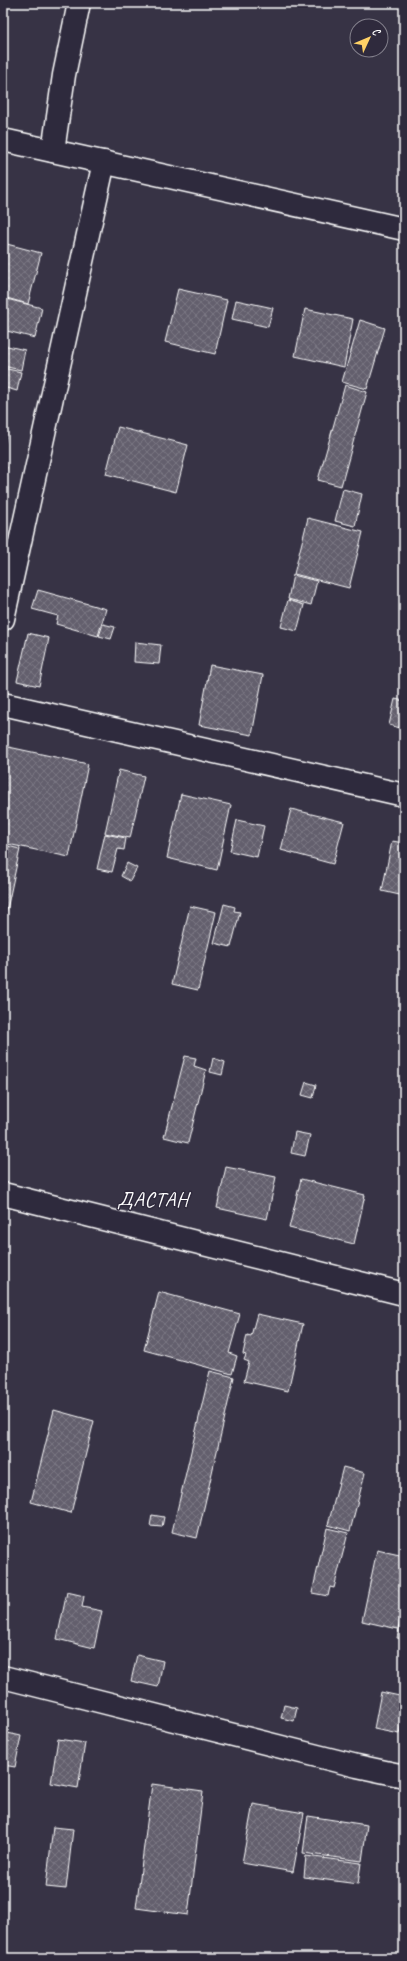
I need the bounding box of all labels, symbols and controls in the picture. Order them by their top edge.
north arrow [349,18,389,58]
text: С [369,24,384,39]
district label: ДАСТАН [117,1186,191,1212]

